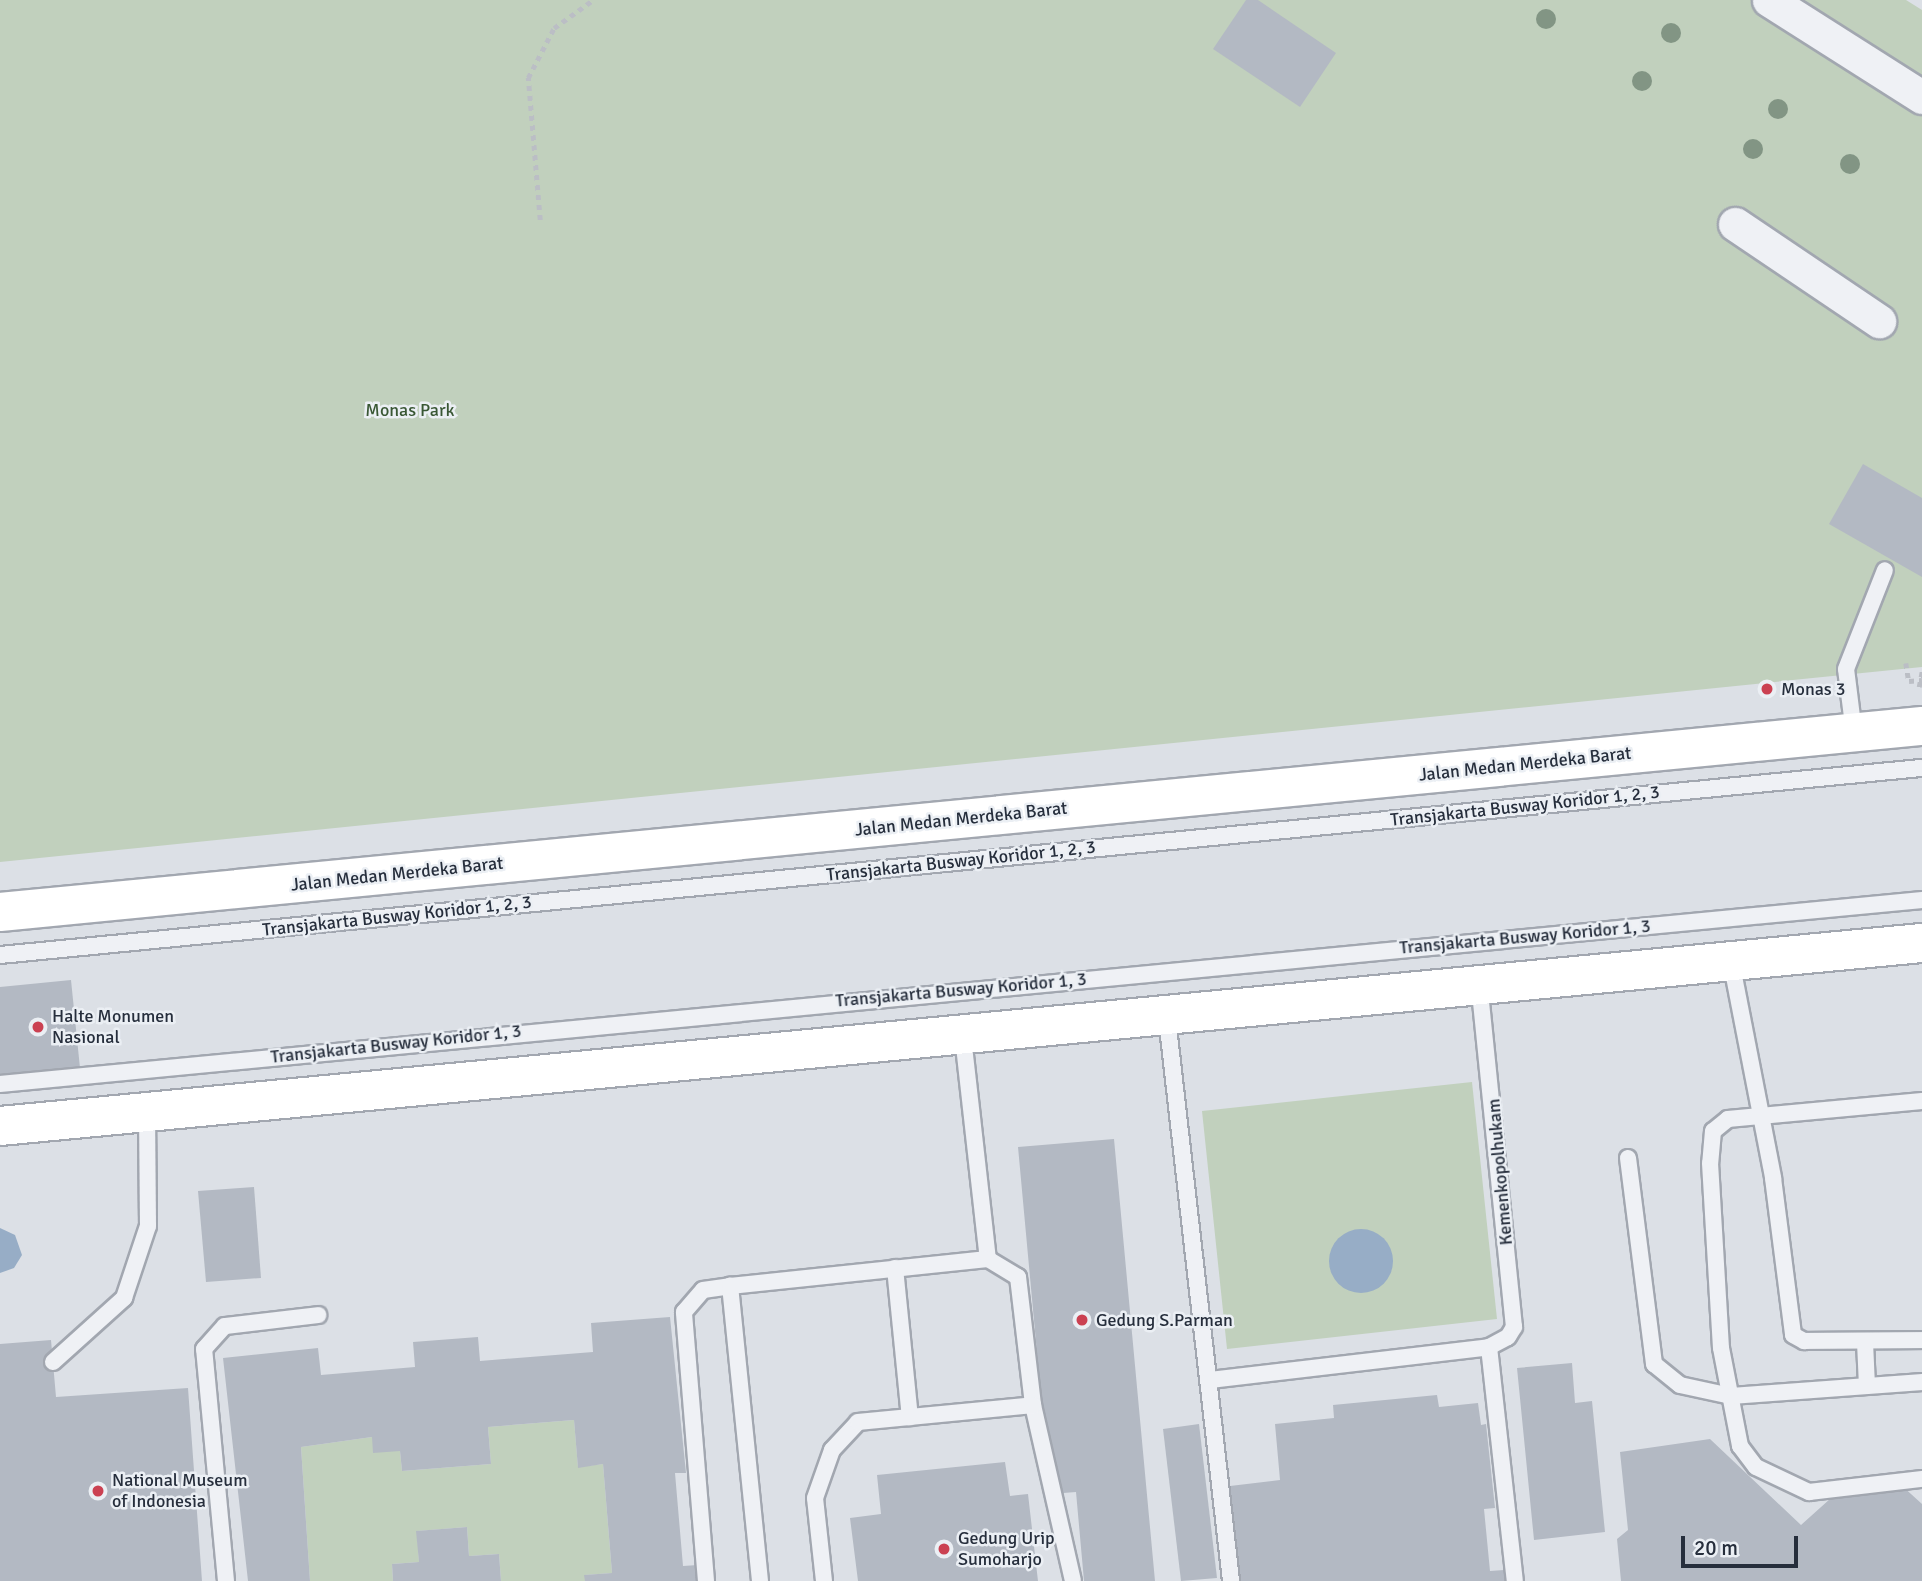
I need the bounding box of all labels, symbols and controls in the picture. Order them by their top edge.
park label: Monas Park [365,399,455,421]
place label: Monas 3 [1781,678,1845,700]
marker: Monas 3 [1759,681,1775,697]
street label: Jalan Medan Merdeka Barat [1418,742,1632,786]
street label: Transjakarta Busway Koridor 1, 2, 3 [1389,781,1661,831]
street label: Jalan Medan Merdeka Barat [854,797,1068,841]
street label: Transjakarta Busway Koridor 1, 2, 3 [825,836,1097,886]
street label: Jalan Medan Merdeka Barat [290,852,504,896]
street label: Transjakarta Busway Koridor 1, 2, 3 [261,891,533,941]
street label: Transjakarta Busway Koridor 1, 3 [1399,915,1651,959]
street label: Transjakarta Busway Koridor 1, 3 [835,968,1087,1012]
place label: Halte Monumen Nasional [52,1006,174,1048]
marker: Halte Monumen Nasional [30,1019,46,1035]
street label: Transjakarta Busway Koridor 1, 3 [270,1020,522,1068]
street label: Kemenkopolhukam [1483,1098,1517,1246]
place label: Gedung S.Parman [1096,1309,1233,1331]
marker: Gedung S.Parman [1074,1312,1090,1328]
place label: National Museum of Indonesia [112,1470,247,1512]
marker: National Museum of Indonesia [90,1483,106,1499]
scale bar [1684,1522,1801,1566]
place label: Gedung Urip Sumoharjo [958,1528,1055,1570]
text: 20 m [1694,1535,1738,1561]
marker: Gedung Urip Sumoharjo [936,1541,952,1557]

